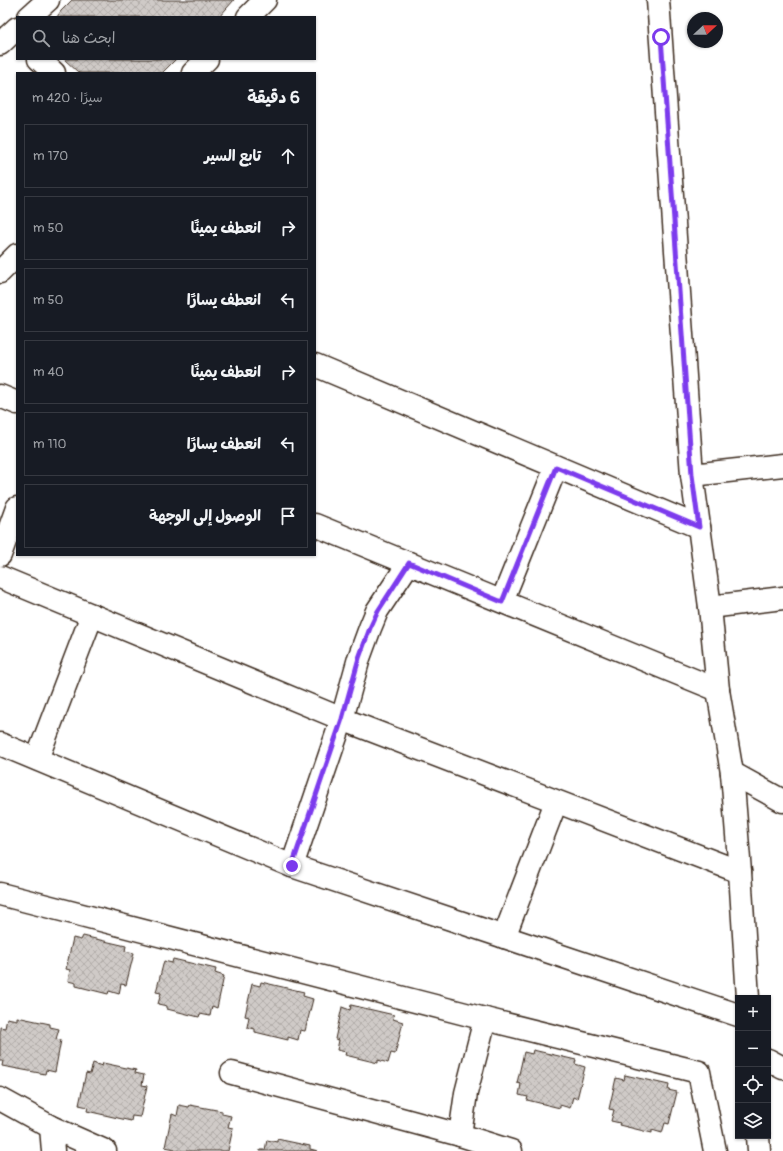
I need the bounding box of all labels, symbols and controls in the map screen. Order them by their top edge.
north arrow [687,12,723,48]
search box [16,16,316,60]
icon: search [30,27,52,49]
route start [652,28,670,46]
text: ابحث هنا [62,29,115,48]
text: 6 دقيقة [247,87,300,108]
text: سيرًا · 420 m [32,90,103,106]
icon: ahead [277,145,299,167]
text: تابع السير [204,147,261,166]
text: 170 m [33,148,68,164]
icon: right [277,217,299,239]
text: انعطف يمينًا [191,219,261,238]
text: 50 m [33,220,63,236]
icon: left [277,289,299,311]
text: انعطف يسارًا [187,291,261,310]
text: 50 m [33,292,63,308]
icon: right [277,361,299,383]
text: انعطف يمينًا [191,363,261,382]
text: 40 m [33,364,64,380]
icon: left [277,433,299,455]
text: انعطف يسارًا [187,435,261,454]
text: 110 m [33,436,66,452]
icon: arrive [277,505,299,527]
text: الوصول إلى الوجهة [149,507,261,526]
route end [283,857,301,875]
map controls [735,995,771,1139]
button: + [735,995,771,1031]
button: − [735,1031,771,1067]
button: locate [735,1067,771,1103]
button: layers [735,1103,771,1139]

